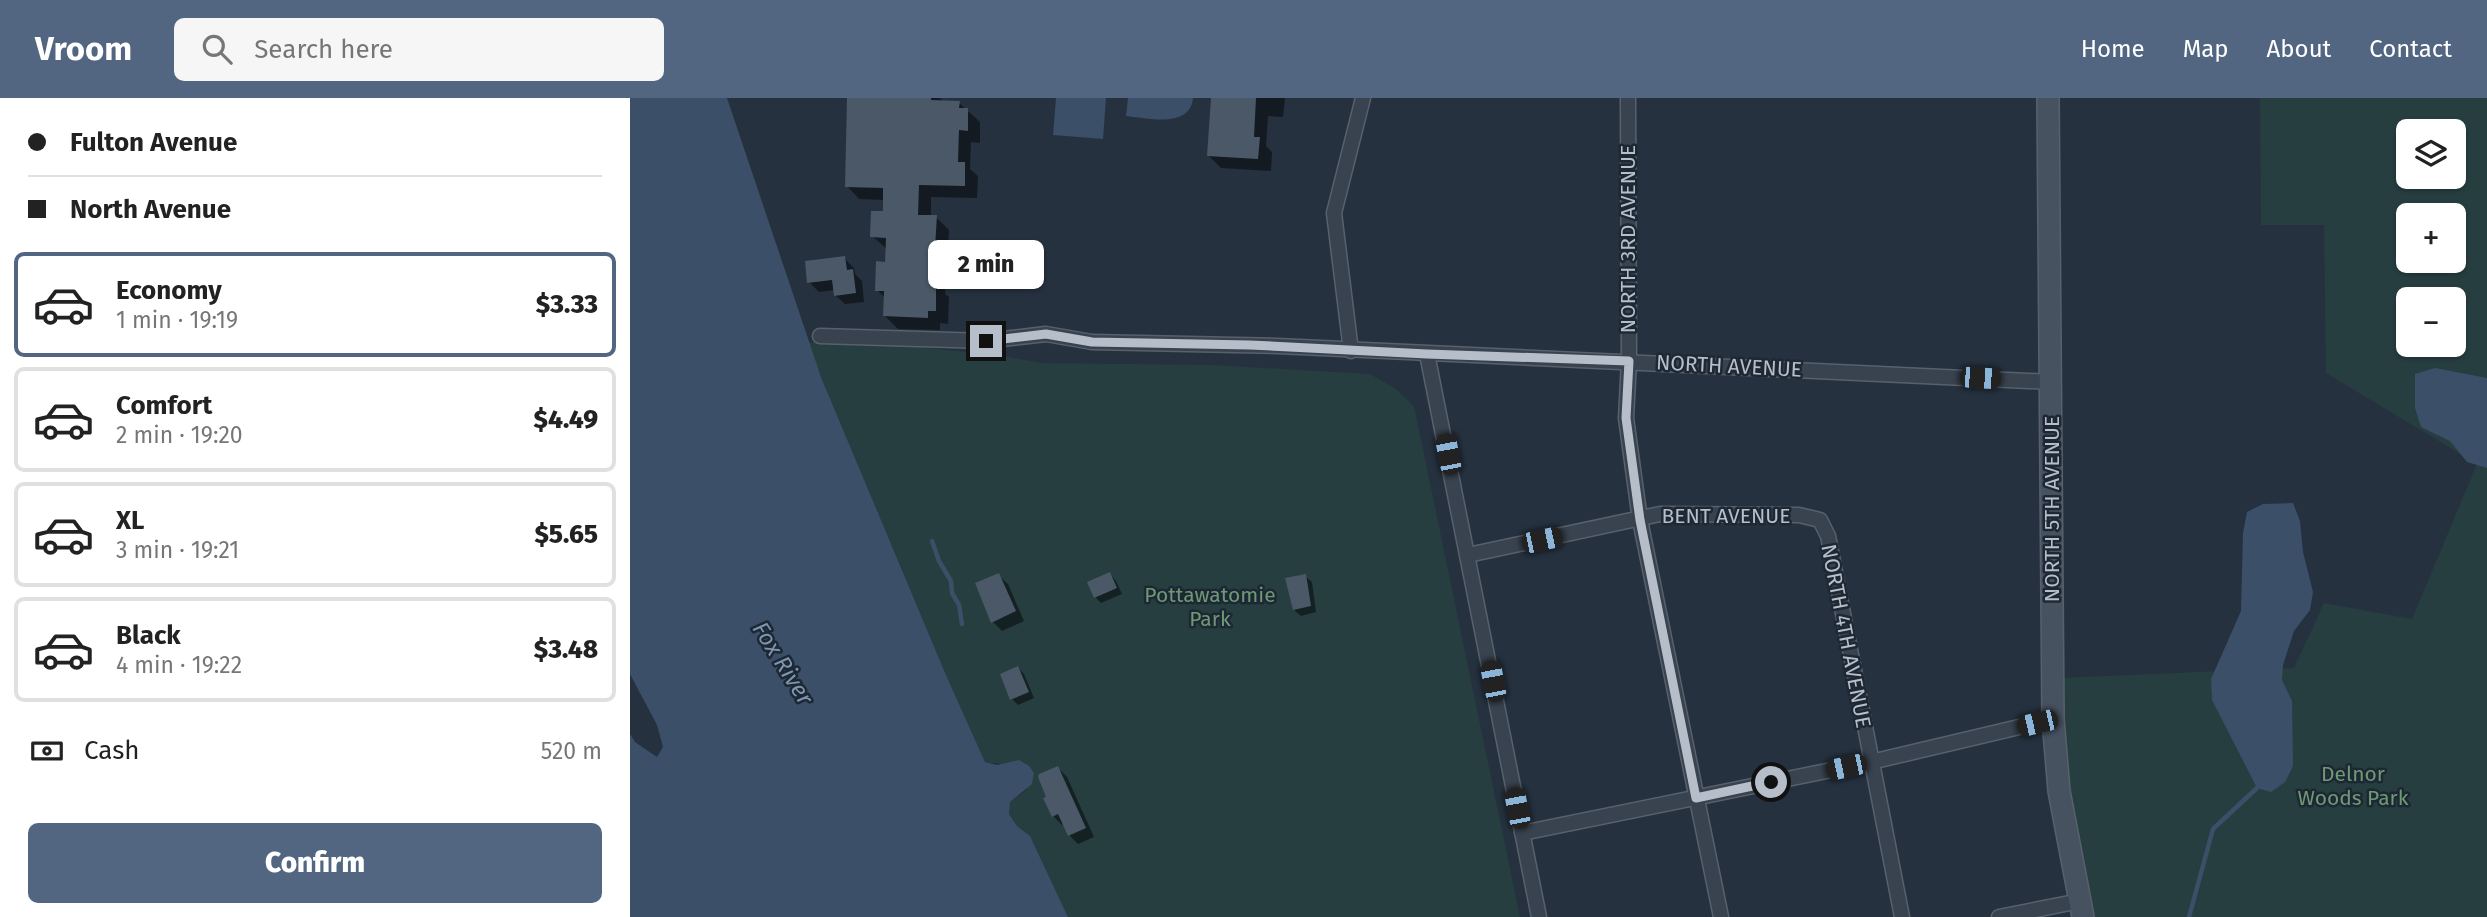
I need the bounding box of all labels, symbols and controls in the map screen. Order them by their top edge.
search box [174,18,664,81]
text: Vroom [35,29,132,69]
icon: search [198,30,236,68]
text: Search here [254,34,393,65]
text: Home [2081,35,2145,63]
text: Map [2183,35,2229,63]
text: About [2267,35,2331,63]
text: Contact [2369,35,2452,63]
map controls [2396,119,2466,357]
button: layers [2396,119,2466,189]
text: Fulton Avenue [70,127,237,158]
street label: NORTH 3RD AVENUE [1615,145,1641,333]
text: North Avenue [70,194,231,225]
button: + [2396,203,2466,273]
callout: 2 min [928,240,1044,288]
text: 2 min [958,250,1014,278]
icon: car [32,273,95,336]
text: Economy [116,275,222,306]
button: − [2396,287,2466,357]
text: $3.33 [536,289,598,320]
text: 1 min · 19:19 [116,306,238,334]
route end [970,325,1002,357]
street label: NORTH AVENUE [1655,349,1803,383]
car [1959,366,2002,390]
icon: car [32,388,95,451]
text: Comfort [116,390,212,421]
text: $4.49 [534,404,598,435]
street label: NORTH 5TH AVENUE [2039,416,2065,602]
text: 2 min · 19:20 [116,421,243,449]
car [1434,431,1463,477]
icon: car [32,503,95,566]
street label: BENT AVENUE [1662,503,1790,529]
text: XL [116,505,144,536]
text: $5.65 [534,519,598,550]
car [1520,525,1565,555]
text: 3 min · 19:21 [116,536,239,564]
street label: NORTH 4TH AVENUE [1815,542,1877,730]
park label: Pottawatomie Park [1144,582,1276,632]
water label: Fox River [747,616,820,711]
icon: car [32,618,95,681]
text: Black [116,620,181,651]
text: $3.48 [534,634,598,665]
text: 4 min · 19:22 [116,651,242,679]
car [1479,658,1508,704]
car [2015,708,2060,738]
icon: cash [28,732,66,770]
text: Cash [84,735,140,766]
text: 520 m [541,737,602,765]
car [1824,752,1869,782]
park label: Delnor Woods Park [2298,761,2409,811]
route start [1755,766,1787,798]
car [1503,785,1532,831]
button: Confirm [28,823,602,903]

